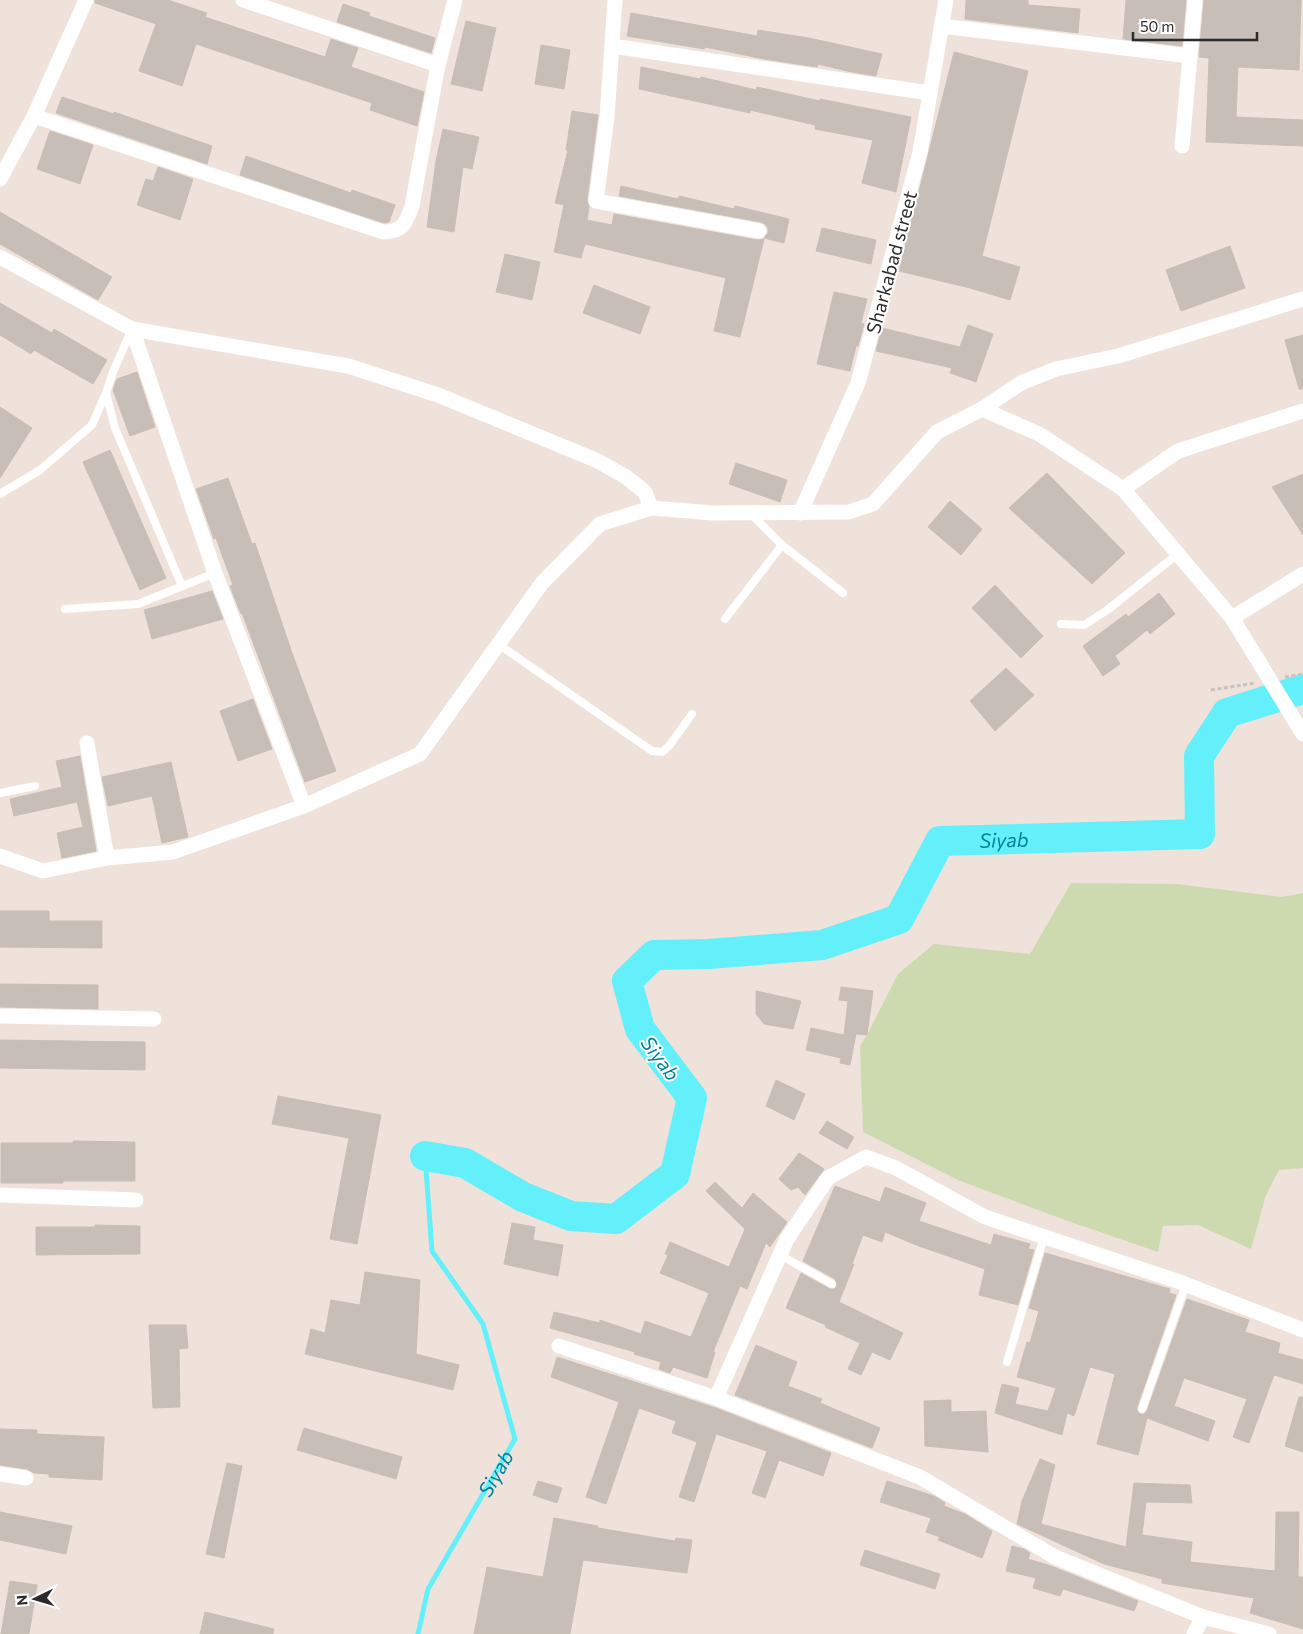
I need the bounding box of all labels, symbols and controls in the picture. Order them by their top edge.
scale bar [1133,10,1257,42]
text: 50 m [1140,17,1174,35]
street label: Sharkabad street [861,188,921,336]
water label: Siyab [979,827,1029,852]
water label: Siyab [637,1031,686,1085]
water label: Siyab [472,1446,518,1501]
north arrow [10,1574,60,1624]
text: N [13,1594,30,1606]

